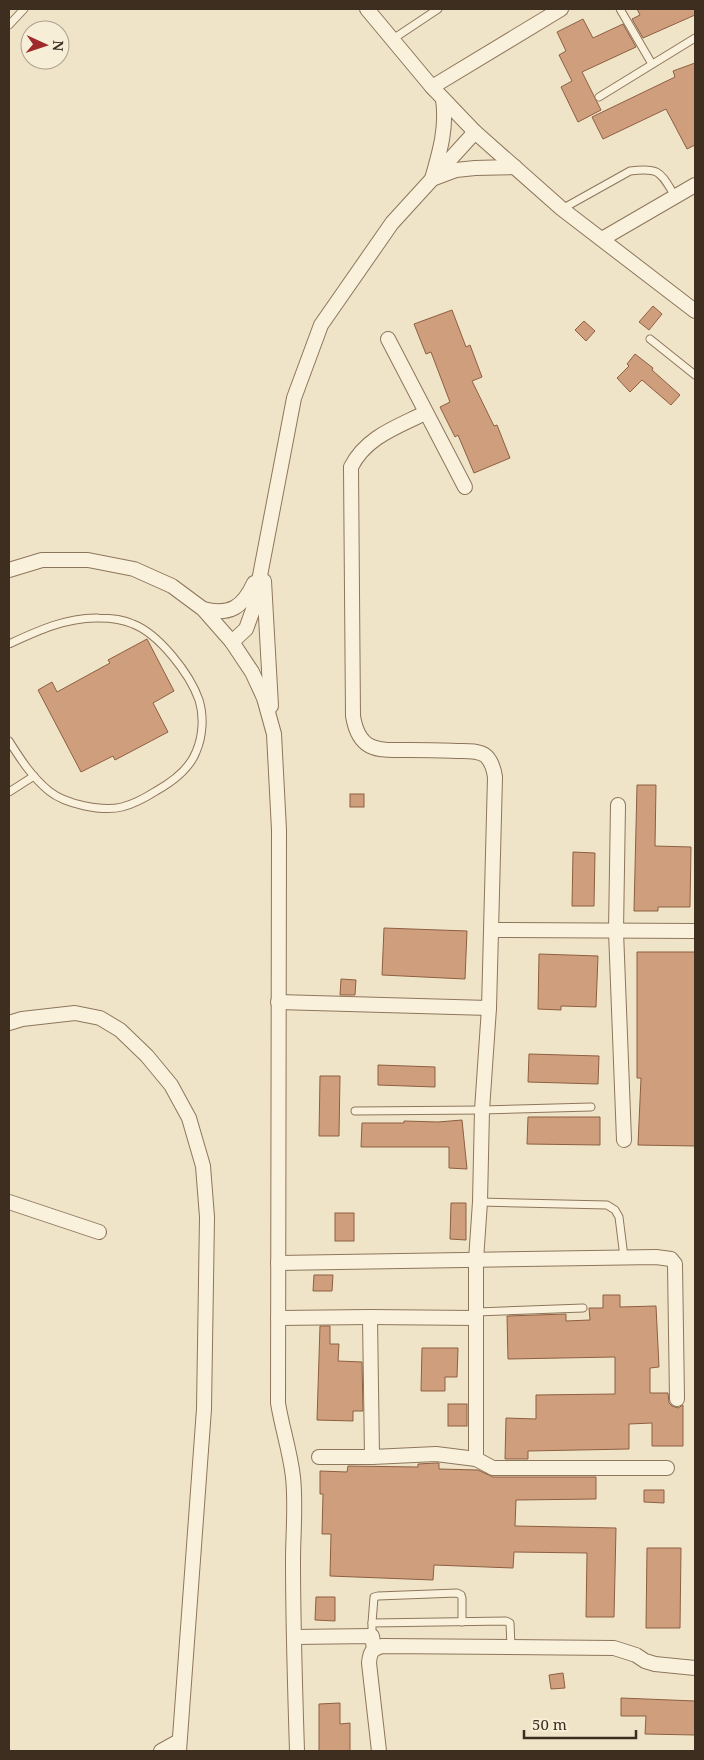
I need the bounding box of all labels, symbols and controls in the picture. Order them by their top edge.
north arrow [20,20,70,70]
text: N [49,40,68,52]
scale bar [524,1708,636,1740]
text: 50 m [532,1714,567,1734]

